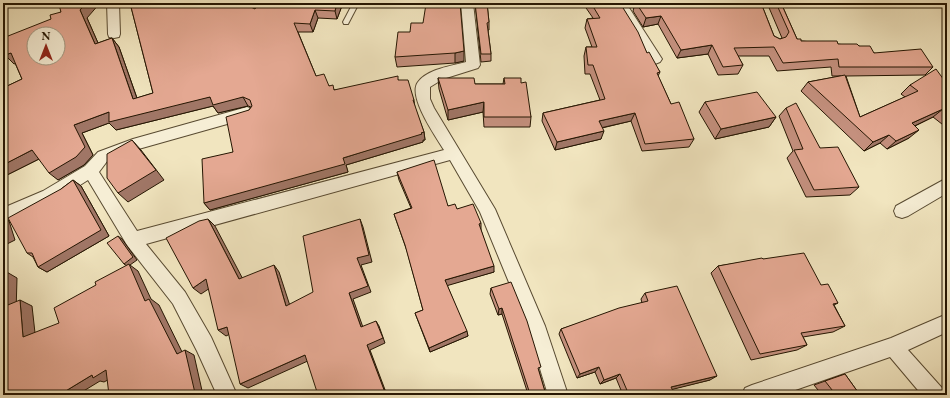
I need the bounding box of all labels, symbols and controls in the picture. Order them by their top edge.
north arrow [26,26,66,66]
text: N [42,29,51,43]

